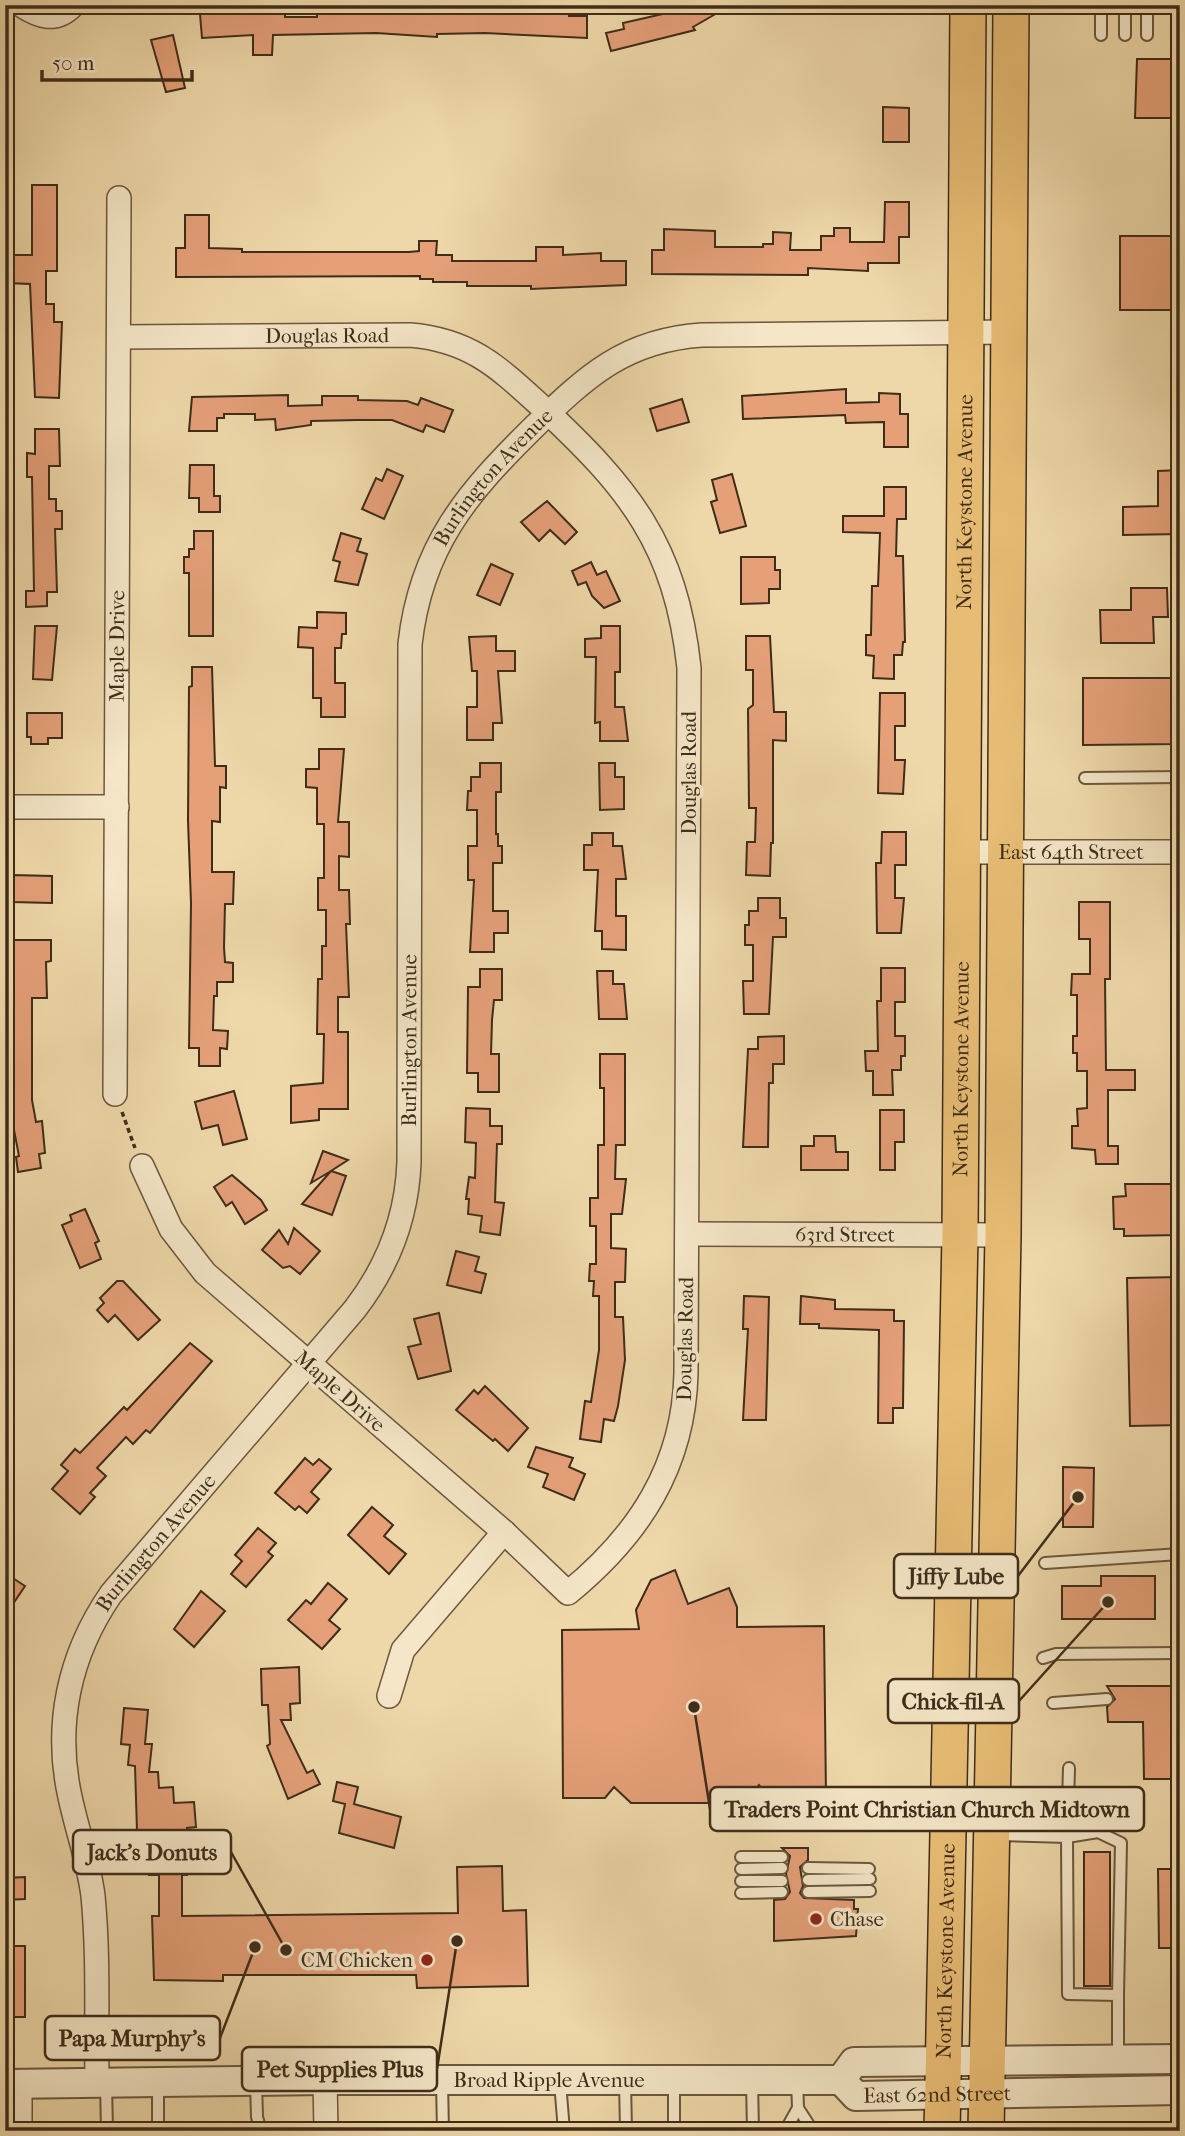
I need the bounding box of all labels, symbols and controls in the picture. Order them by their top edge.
scale bar [42,38,192,82]
text: 50 m [52,51,95,75]
street label: Douglas Road [265,323,390,348]
street label: North Keystone Avenue [952,394,977,610]
street label: Burlington Avenue [428,404,558,550]
street label: Maple Drive [105,590,129,702]
street label: Douglas Road [677,710,701,835]
street label: East 64th Street [998,840,1144,864]
street label: Burlington Avenue [397,954,421,1127]
street label: North Keystone Avenue [948,961,974,1177]
street label: 63rd Street [795,1222,896,1247]
street label: Douglas Road [672,1276,698,1401]
street label: Maple Drive [290,1345,390,1437]
street label: Burlington Avenue [91,1469,220,1616]
callout: Jiffy Lube [894,1554,1018,1598]
text: Jiffy Lube [906,1563,1005,1590]
callout: Chick-fil-A [888,1679,1019,1723]
text: Chick-fil-A [902,1688,1006,1715]
callout: Traders Point Christian Church Midtown [710,1787,1144,1831]
text: Traders Point Christian Church Midtown [723,1796,1130,1823]
callout: Jack's Donuts [73,1830,231,1874]
text: Jack's Donuts [85,1839,218,1866]
street label: North Keystone Avenue [931,1843,960,2059]
place label: Chase [830,1907,884,1931]
marker: Chase [808,1911,824,1927]
place label: CM Chicken [301,1948,413,1972]
marker: CM Chicken [419,1952,435,1968]
callout: Papa Murphy's [45,2016,220,2060]
text: Papa Murphy's [59,2025,206,2052]
callout: Pet Supplies Plus [242,2047,437,2091]
text: Pet Supplies Plus [257,2056,424,2083]
street label: Broad Ripple Avenue [453,2068,645,2092]
street label: East 62nd Street [863,2081,1012,2108]

